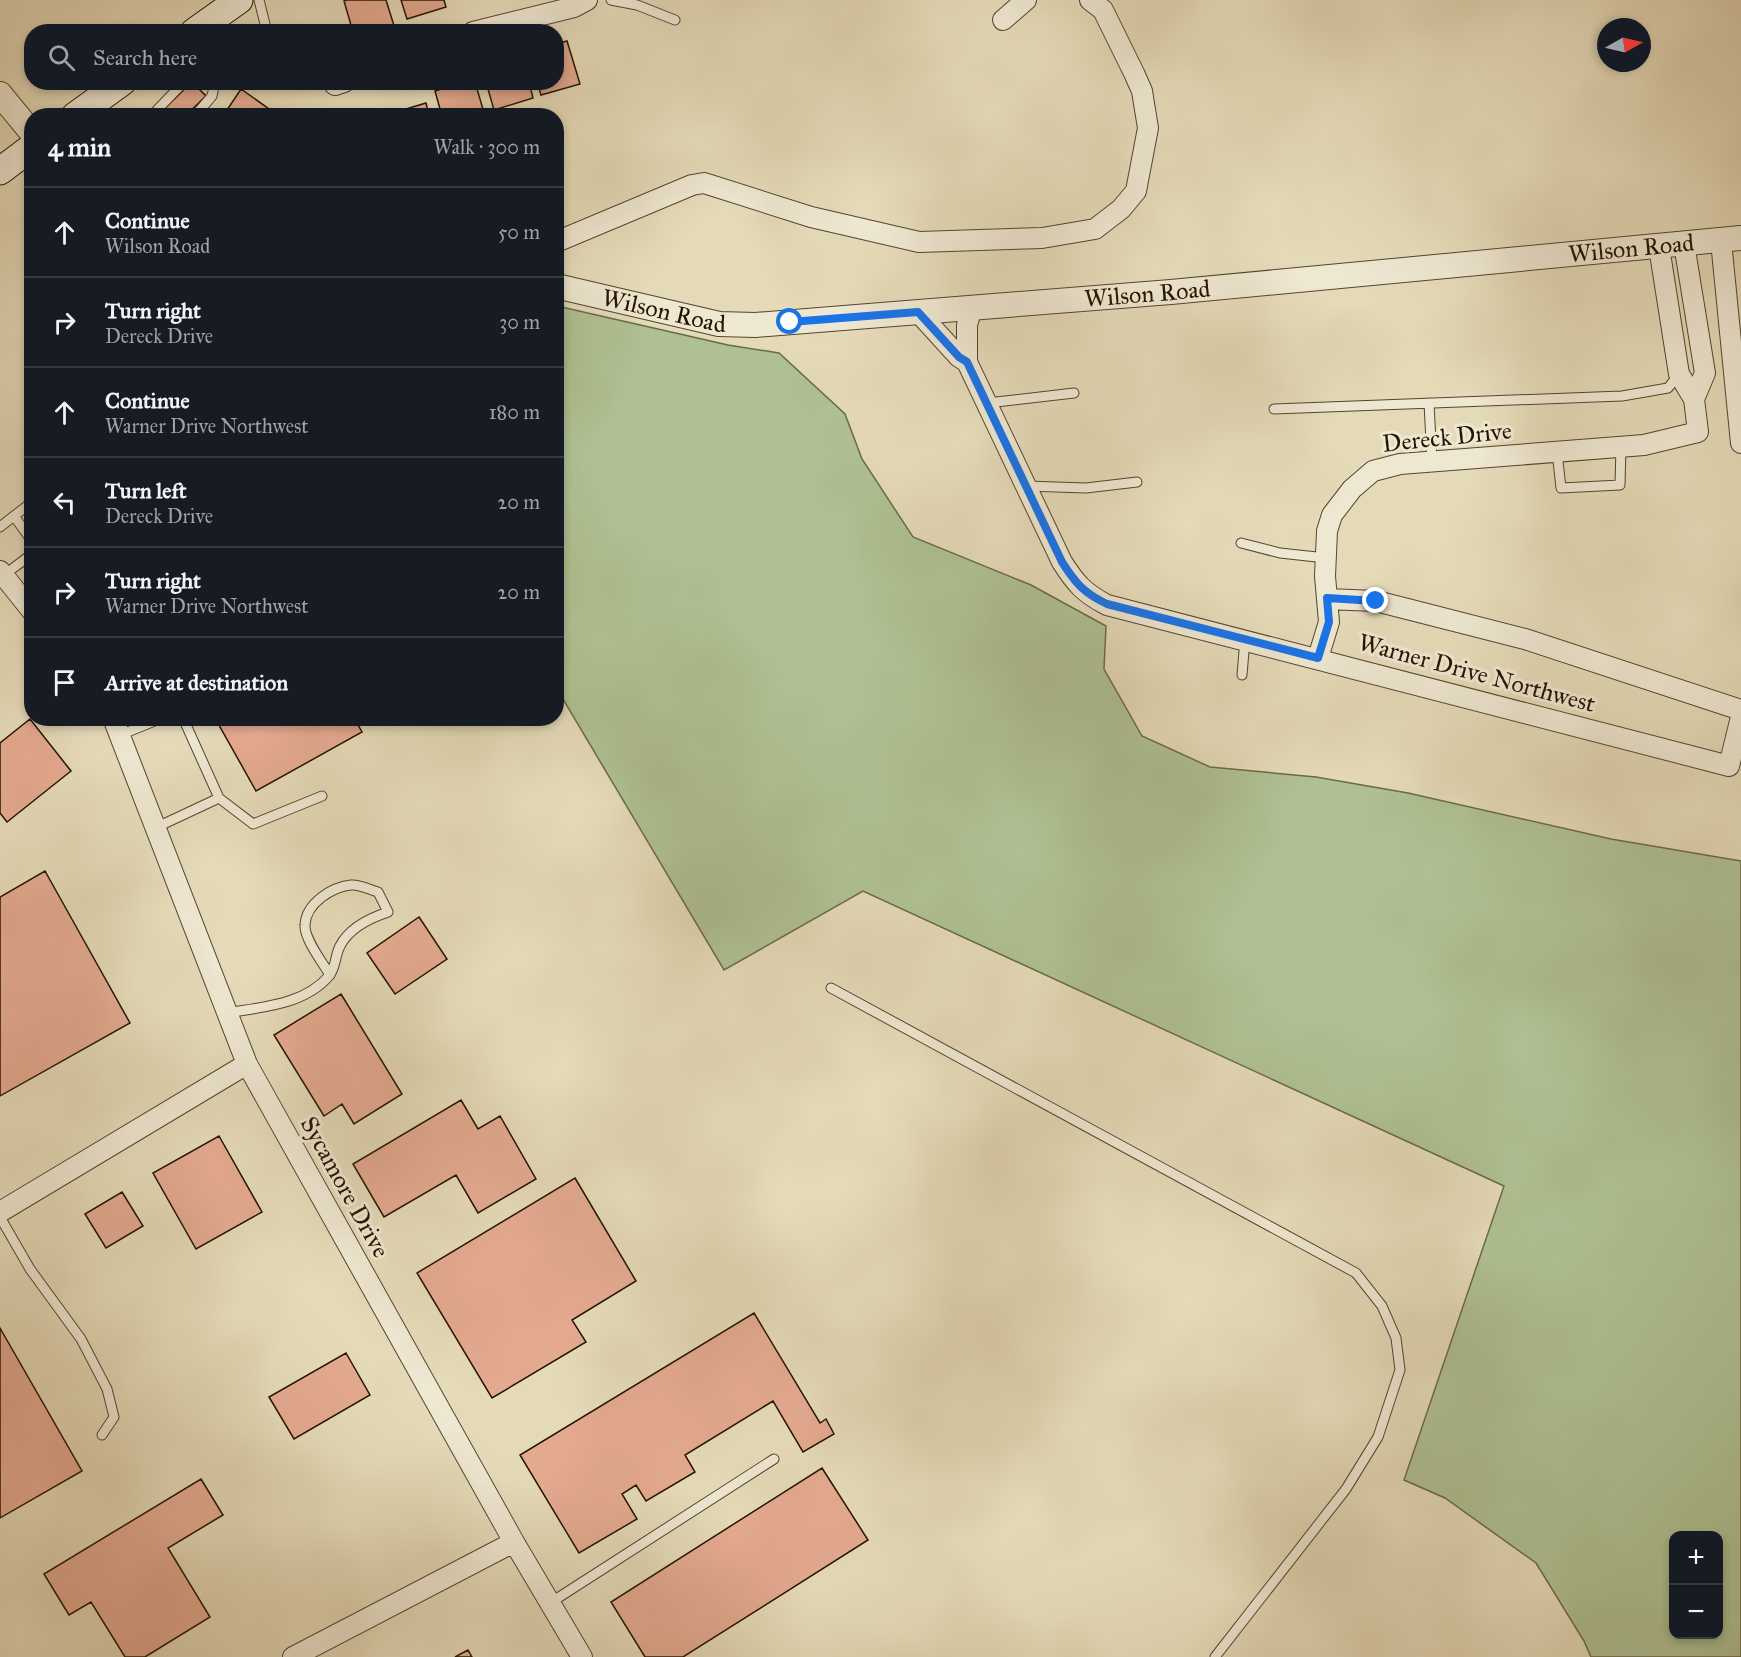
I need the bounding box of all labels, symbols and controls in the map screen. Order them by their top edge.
north arrow [1597,18,1651,72]
search box [24,24,564,90]
icon: search [45,41,78,74]
text: Search here [93,44,197,71]
text: 4 min [48,131,111,163]
text: Walk · 300 m [433,135,540,159]
text: Continue [105,207,190,234]
icon: ahead [48,216,81,249]
text: 50 m [498,220,540,244]
street label: Wilson Road [1567,228,1696,269]
text: Wilson Road [105,234,210,258]
street label: Wilson Road [1083,273,1212,314]
street label: Wilson Road [599,282,726,339]
text: Turn right [105,297,201,324]
icon: right [48,306,81,339]
route start [776,308,802,334]
text: 30 m [499,310,540,334]
text: Dereck Drive [105,324,213,348]
text: Continue [105,387,190,414]
icon: ahead [48,396,81,429]
text: 180 m [489,400,540,424]
text: Warner Drive Northwest [105,414,308,438]
street label: Dereck Drive [1381,415,1513,459]
text: Turn left [105,477,187,504]
icon: left [48,486,81,519]
text: 20 m [497,490,540,514]
text: Dereck Drive [105,504,213,528]
text: Turn right [105,567,201,594]
icon: right [48,576,81,609]
text: 20 m [497,580,540,604]
route end [1362,587,1388,613]
text: Warner Drive Northwest [105,594,308,618]
street label: Warner Drive Northwest [1355,627,1599,719]
icon: arrive [48,666,81,699]
text: Arrive at destination [105,669,288,696]
street label: Sycamore Drive [294,1111,396,1263]
map controls [1669,1531,1723,1639]
button: + [1669,1531,1723,1585]
button: − [1669,1585,1723,1639]

